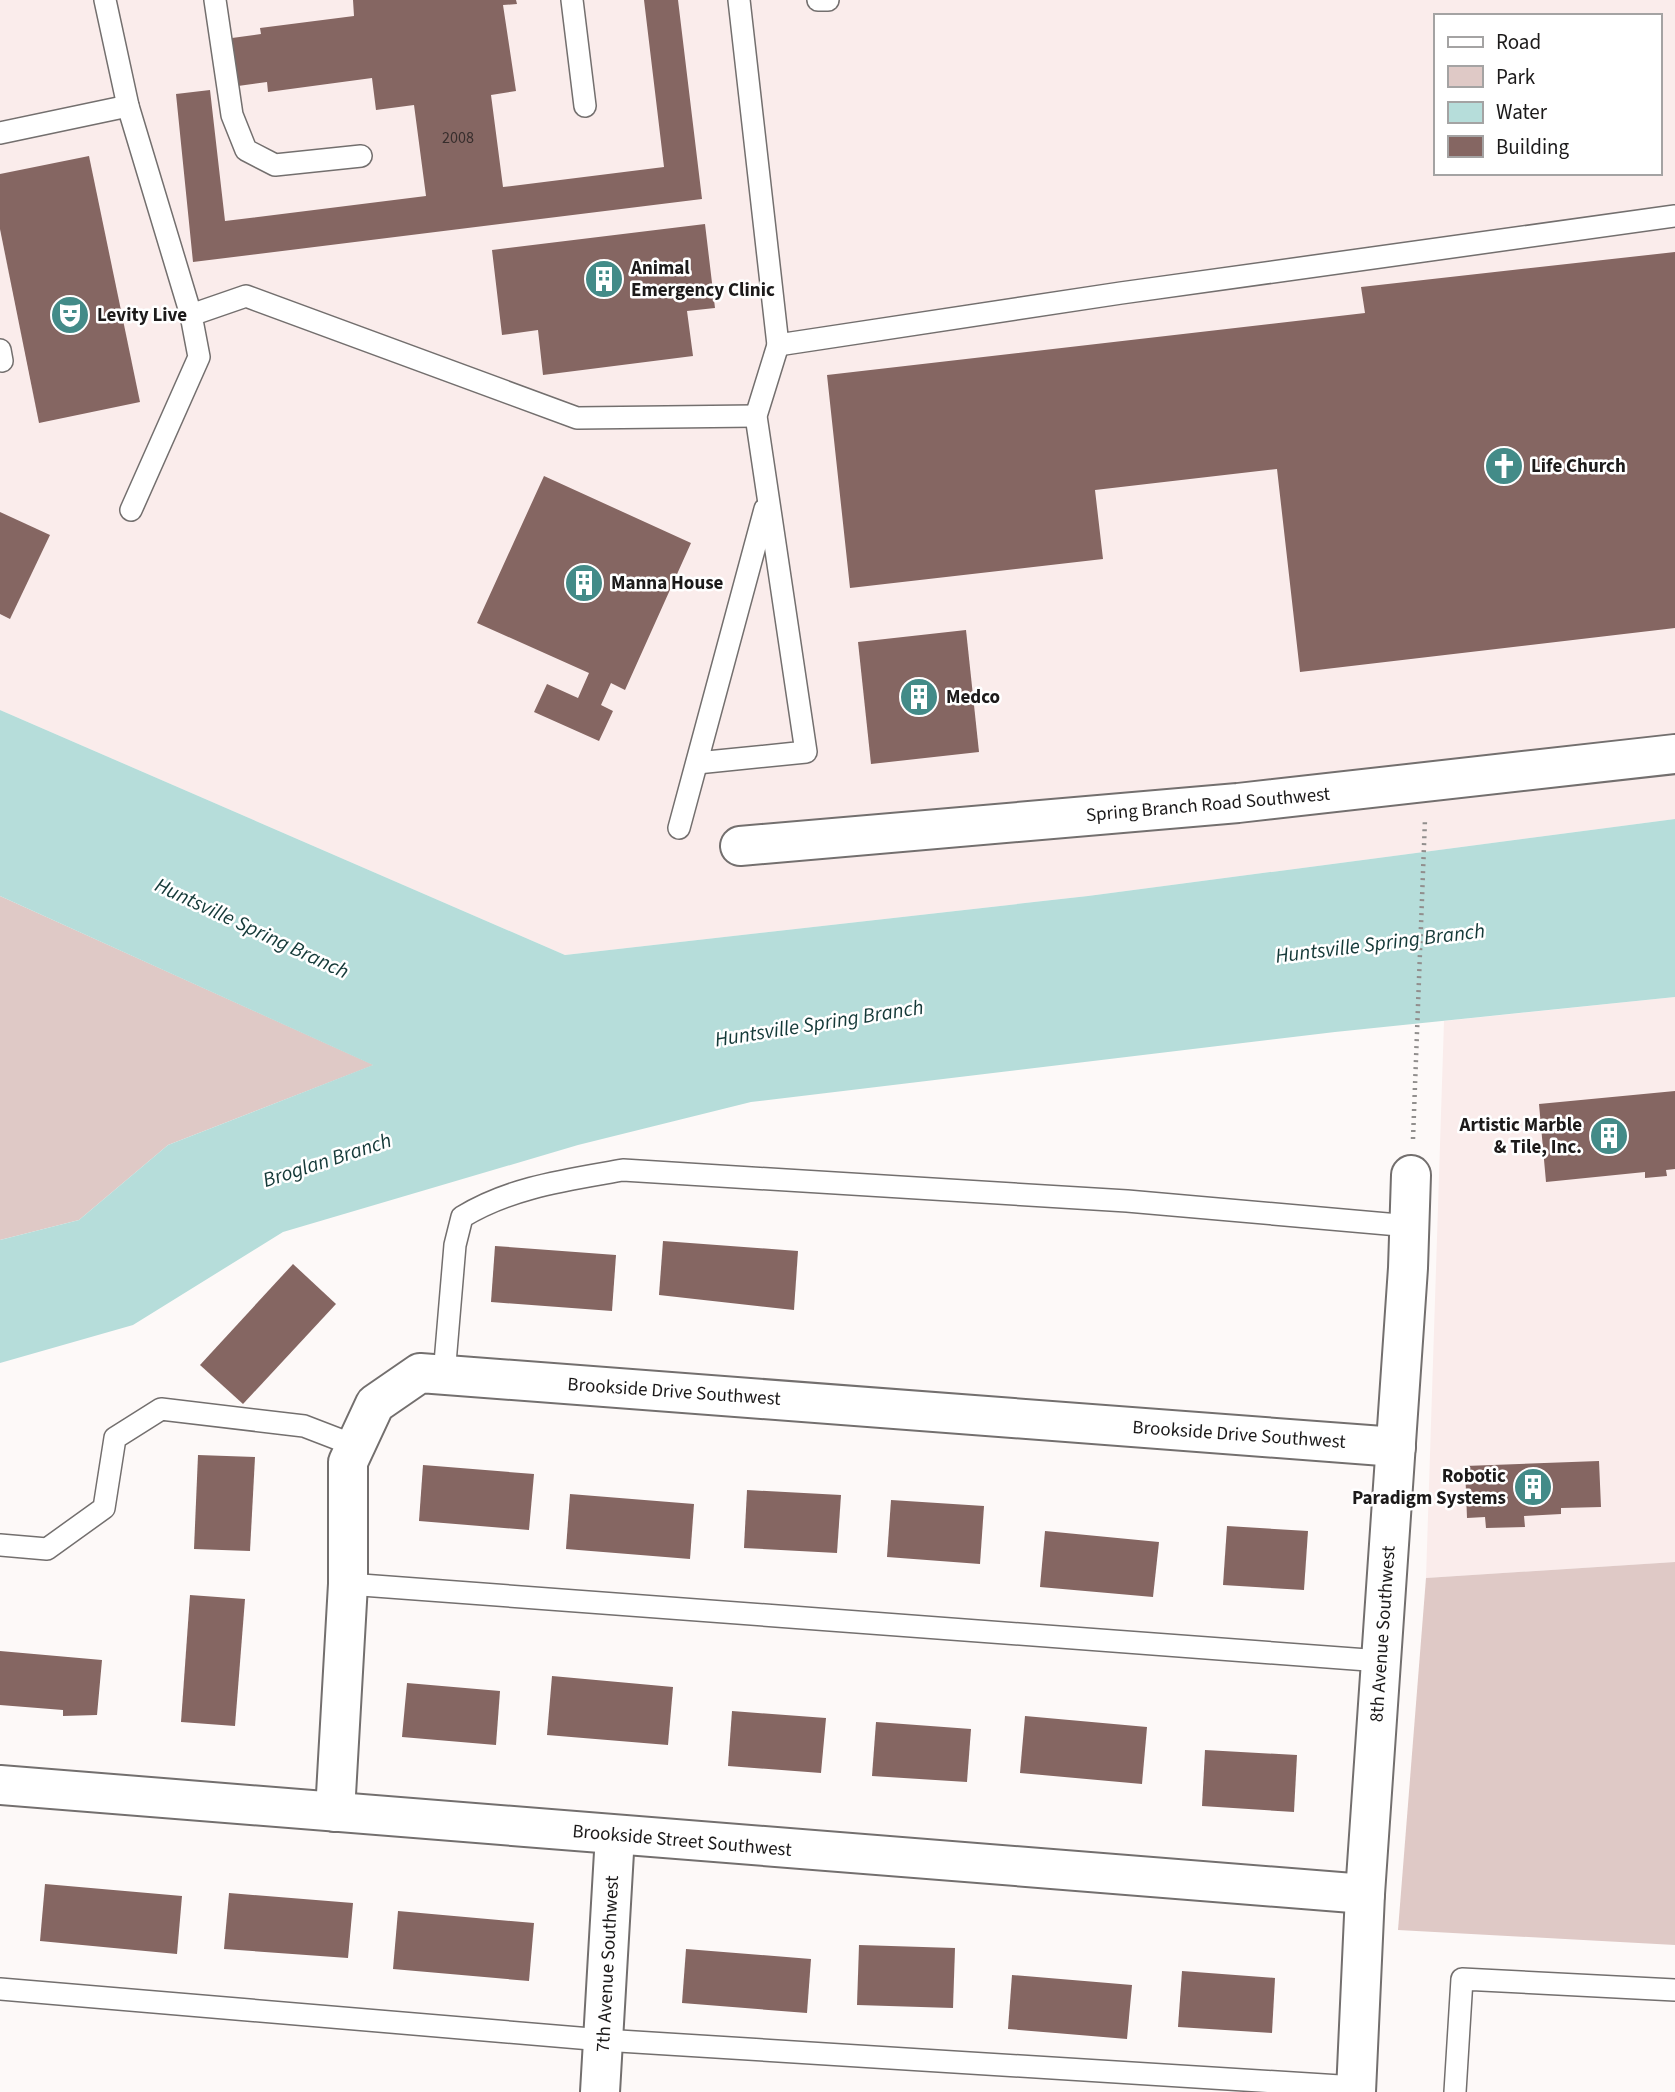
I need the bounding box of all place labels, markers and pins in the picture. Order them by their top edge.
place label: Animal Emergency Clinic [630,255,775,304]
building icon: Animal Emergency Clinic [583,258,625,300]
theatre icon: Levity Live [49,294,91,336]
place label: Levity Live [97,302,187,329]
church icon: Life Church [1483,445,1525,487]
place label: Life Church [1531,453,1626,480]
building icon: Manna House [563,562,605,604]
place label: Manna House [611,570,724,597]
building icon: Medco [898,676,940,718]
place label: Medco [946,684,1000,711]
place label: Artistic Marble & Tile, Inc. [1459,1112,1582,1161]
building icon: Artistic Marble & Tile, Inc. [1588,1115,1630,1157]
place label: Robotic Paradigm Systems [1352,1463,1506,1512]
building icon: Robotic Paradigm Systems [1512,1466,1554,1508]

